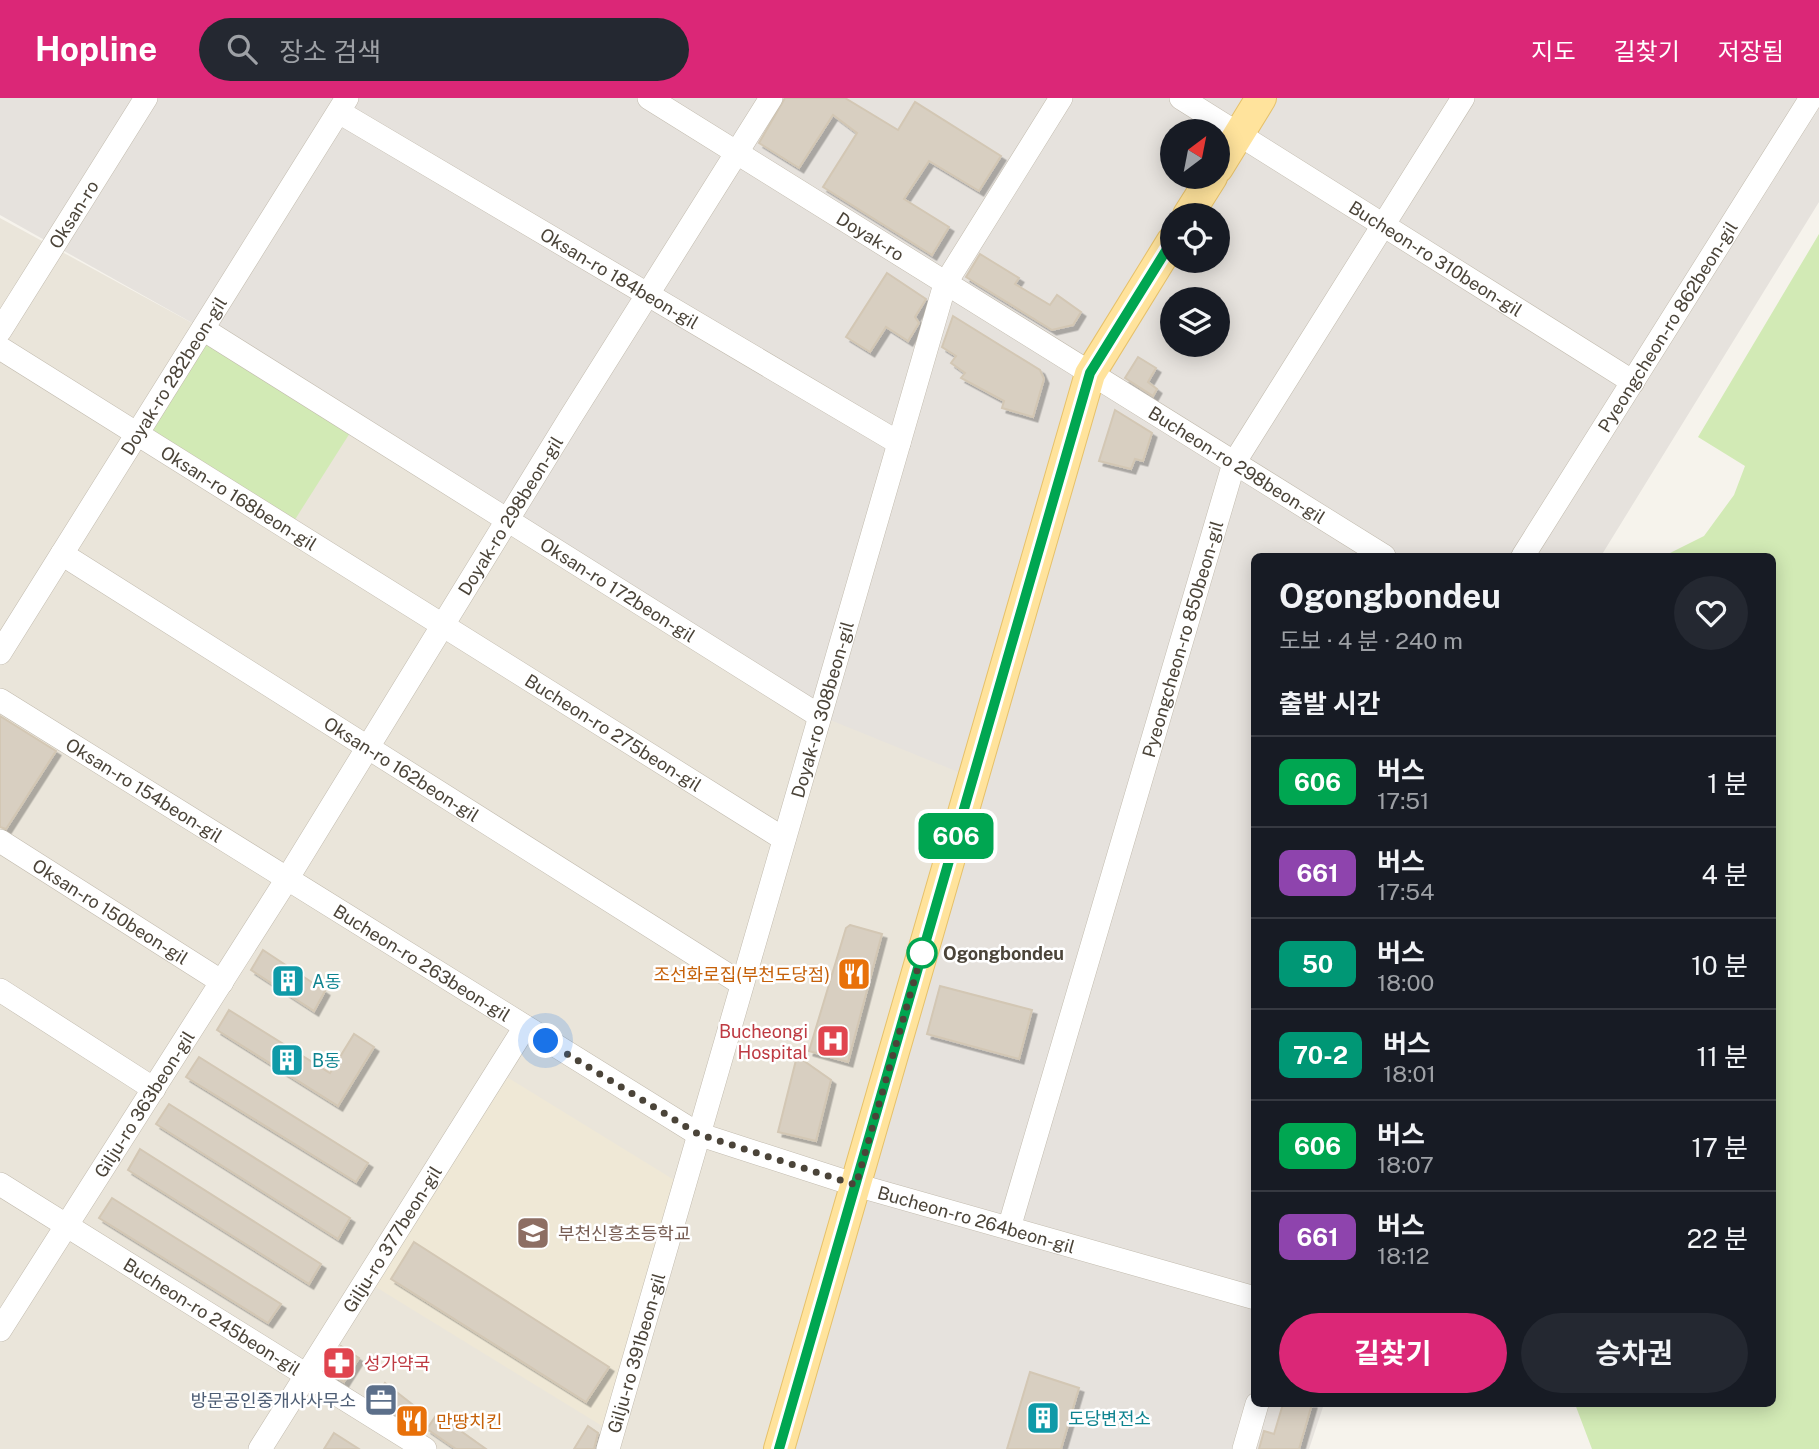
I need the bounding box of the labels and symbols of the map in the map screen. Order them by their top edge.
north arrow [1160,119,1230,189]
street label: Oksan-ro [44,176,102,252]
street label: Bucheon-ro 310beon-gil [1345,196,1526,320]
street label: Doyak-ro [833,207,908,265]
street label: Pyeongcheon-ro 862beon-gil [1593,217,1741,436]
street label: Oksan-ro 184beon-gil [537,223,703,333]
street label: Doyak-ro 282beon-gil [116,293,231,459]
street label: Bucheon-ro 298beon-gil [1145,401,1330,528]
street label: Doyak-ro 298beon-gil [453,432,567,599]
street label: Oksan-ro 168beon-gil [157,441,321,554]
street label: Pyeongcheon-ro 850beon-gil [1138,518,1227,760]
street label: Oksan-ro 172beon-gil [537,533,699,646]
street label: Doyak-ro 308beon-gil [786,619,857,800]
street label: Bucheon-ro 275beon-gil [522,669,706,795]
street label: Oksan-ro 162beon-gil [320,712,483,826]
street label: Oksan-ro 154beon-gil [62,733,226,846]
line badge: 606 [916,813,996,859]
street label: Oksan-ro 150beon-gil [29,854,192,968]
street label: Bucheon-ro 263beon-gil [330,900,514,1025]
marker: Ogongbondeu [907,938,937,968]
place label: Ogongbondeu [943,943,1064,964]
restaurant icon: 조선화로집(부천도당점) [835,955,873,993]
building icon: A동 [269,962,307,1000]
place label: 조선화로집(부천도당점) [653,964,830,985]
place label: A동 [312,971,341,992]
place label: Bucheongi Hospital [719,1021,808,1063]
hospital icon: Bucheongi Hospital [814,1022,852,1060]
your location [528,1023,563,1058]
street label: Gilju-ro 363beon-gil [89,1027,198,1181]
building icon: B동 [268,1041,306,1079]
place label: B동 [312,1050,341,1071]
street label: Gilju-ro 377beon-gil [338,1162,446,1316]
street label: Bucheon-ro 264beon-gil [875,1181,1077,1257]
school or university icon: 부천신흥초등학교 [514,1214,552,1252]
place label: 부천신흥초등학교 [558,1223,690,1244]
street label: Bucheon-ro 245beon-gil [120,1253,304,1379]
street label: Gilju-ro 391beon-gil [603,1270,669,1436]
pharmacy icon: 성가약국 [320,1344,358,1382]
place label: 성가약국 [364,1353,430,1374]
office icon: 방문공인중개사사무소 [362,1381,400,1419]
place label: 방문공인중개사사무소 [190,1390,356,1411]
building icon: 도당변전소 [1024,1399,1062,1437]
restaurant icon: 만땅치킨 [393,1402,431,1440]
place label: 도당변전소 [1068,1408,1151,1429]
place label: 만땅치킨 [436,1411,502,1432]

